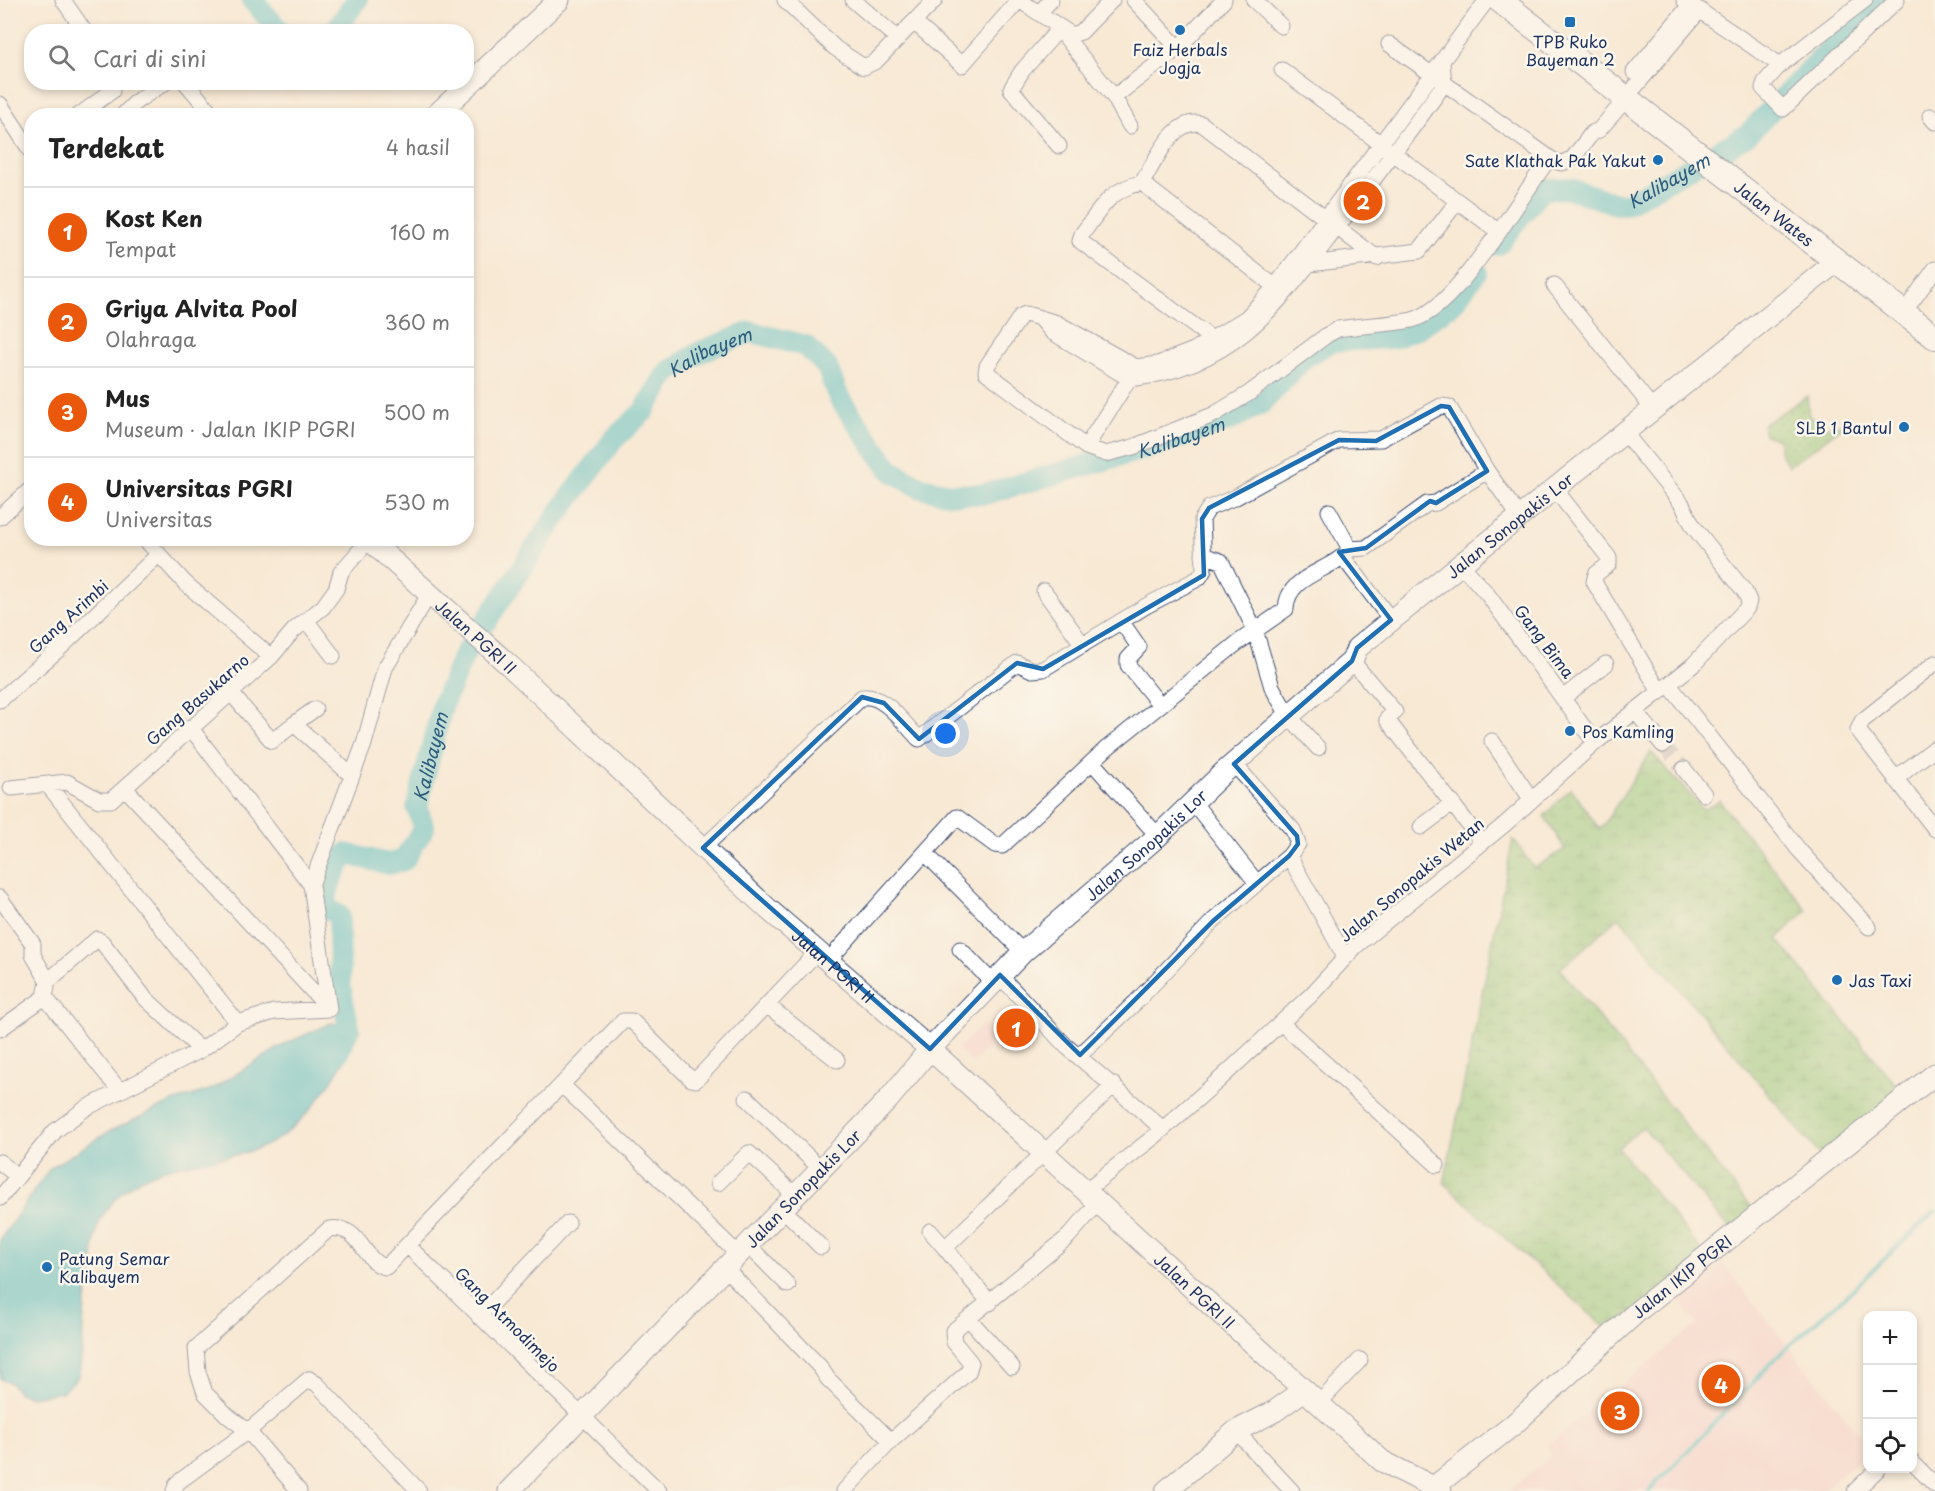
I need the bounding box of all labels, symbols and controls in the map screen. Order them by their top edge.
marker: TPB Ruko Bayeman 2 [1563,15,1577,29]
marker: Faiz Herbals Jogja [1173,23,1187,37]
search box [24,24,474,90]
place label: TPB Ruko Bayeman 2 [1525,29,1615,71]
place label: Faiz Herbals Jogja [1133,37,1227,79]
icon: search [45,41,78,74]
text: Cari di sini [93,41,206,74]
text: Terdekat [48,128,165,167]
text: 4 hasil [386,132,450,162]
water label: Kalibayem [1622,145,1715,214]
place label: Sate Klathak Pak Yakut [1464,148,1646,172]
marker: Sate Klathak Pak Yakut [1651,153,1665,167]
street label: Jalan Wates [1729,174,1819,251]
pin: 2 [1344,178,1382,224]
text: Kost Ken [105,201,203,234]
text: 1 [63,217,72,247]
text: 160 m [390,217,450,247]
text: Tempat [105,234,176,264]
text: Griya Alvita Pool [105,291,298,324]
text: 2 [60,307,75,337]
text: 360 m [384,307,450,337]
water label: Kalibayem [662,319,756,383]
text: Olahraga [105,324,196,354]
text: Mus [105,381,150,414]
text: 3 [61,397,74,427]
text: 500 m [383,397,450,427]
water label: Kalibayem [1133,409,1228,464]
text: Museum · Jalan IKIP PGRI [105,414,356,444]
place label: SLB 1 Bantul [1796,415,1892,439]
marker: SLB 1 Bantul [1897,420,1911,434]
street label: Jalan Sonopakis Lor [1441,466,1578,584]
text: Universitas PGRI [105,471,293,504]
text: 4 [61,487,74,517]
text: 530 m [384,487,450,517]
text: Universitas [105,504,212,534]
street label: Gang Arimbi [23,574,113,658]
street label: Jalan PGRI II [430,593,523,679]
street label: Gang Bima [1509,599,1581,683]
street label: Gang Basukarno [140,648,254,750]
water label: Kalibayem [405,709,454,804]
your location [931,719,960,748]
place label: Pos Kamling [1582,719,1674,743]
marker: Pos Kamling [1563,724,1577,738]
street label: Jalan Sonopakis Lor [1079,783,1212,906]
street label: Jalan Sonopakis Wetan [1333,811,1489,947]
street label: Jalan PGRI II [787,923,880,1008]
place label: Jas Taxi [1849,968,1912,992]
marker: Jas Taxi [1830,973,1844,987]
pin: 1 [996,1006,1036,1050]
street label: Jalan Sonopakis Lor [739,1123,866,1253]
street label: Jalan IKIP PGRI [1626,1229,1737,1323]
place label: Patung Semar Kalibayem [59,1246,171,1288]
street label: Jalan PGRI II [1149,1247,1241,1334]
marker: Patung Semar Kalibayem [40,1260,54,1274]
street label: Gang Atmodimejo [450,1261,566,1377]
map controls [1863,1311,1917,1473]
button: + [1863,1311,1917,1365]
pin: 4 [1702,1362,1740,1406]
button: − [1863,1365,1917,1419]
pin: 3 [1600,1388,1640,1434]
button: locate [1863,1419,1917,1473]

